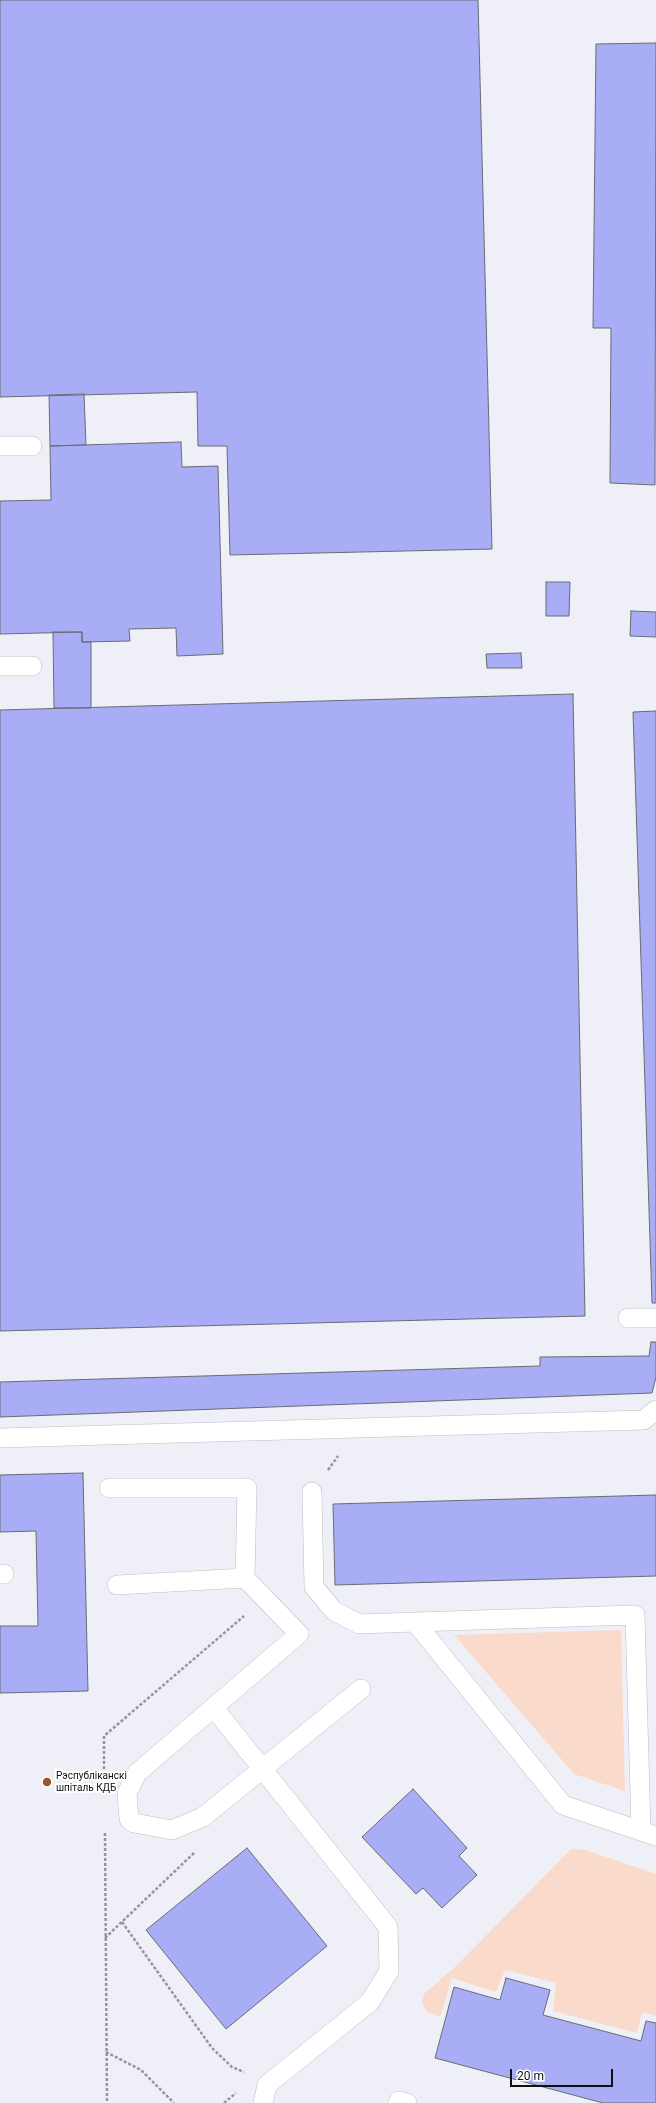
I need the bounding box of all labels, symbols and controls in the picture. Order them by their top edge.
place label: Рэспубліканскі шпіталь КДБ [56,1770,127,1794]
marker: Рэспубліканскі шпіталь КДБ [41,1776,53,1788]
scale bar [512,2061,615,2087]
text: 20 m [517,2069,544,2083]

